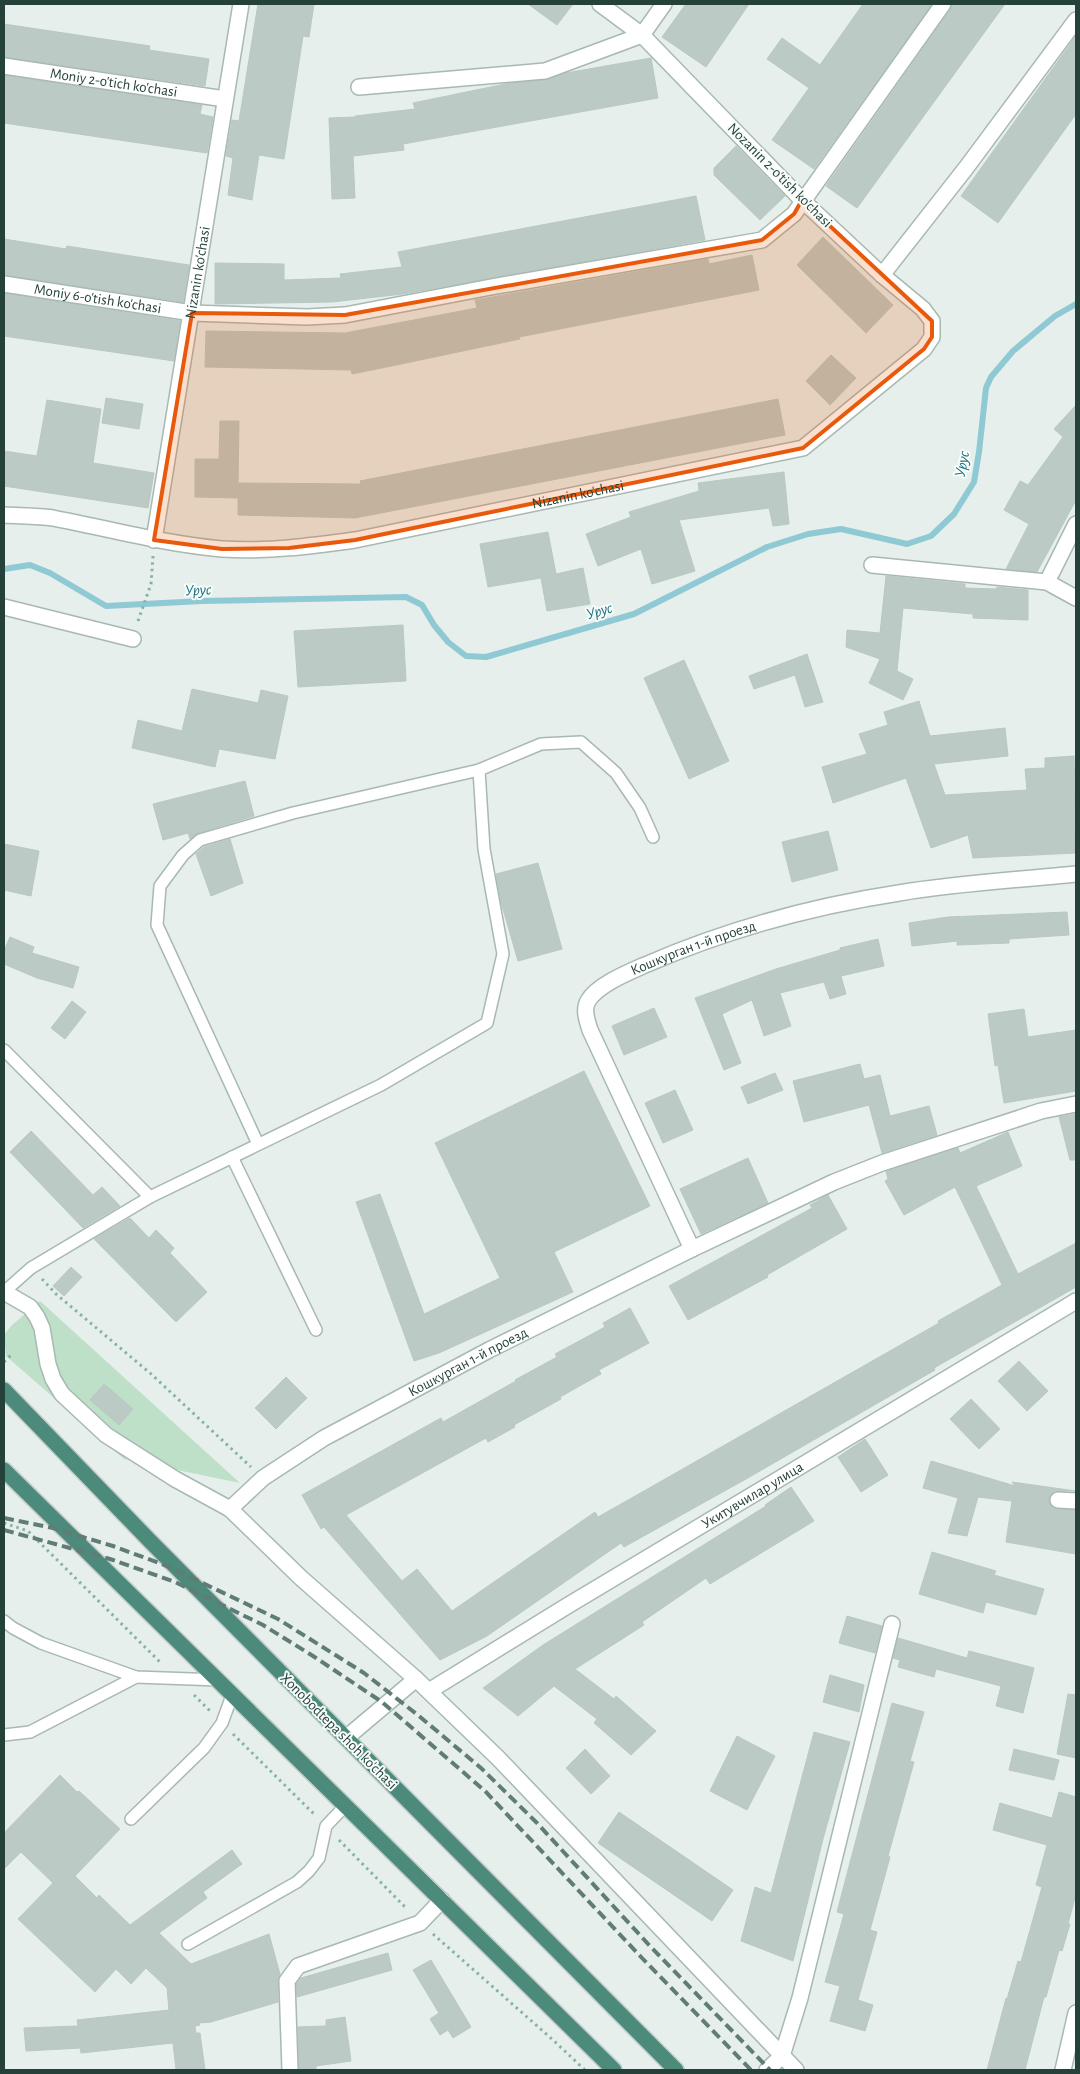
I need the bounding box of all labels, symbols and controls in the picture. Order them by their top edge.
street label: Moniy 2-o'tich ko'chasi [49,66,178,100]
street label: Nozanin 2-o'tish ko'chasi [725,120,835,230]
street label: Nizanin ko'chasi [183,225,213,320]
street label: Moniy 6-o'tish ko'chasi [33,282,163,316]
water label: Урус [952,449,973,479]
street label: Nizanin ko'chasi [531,478,625,511]
water label: Урус [185,582,212,599]
water label: Урус [584,599,615,623]
street label: Кошкурган 1-й проезд [628,918,758,978]
street label: Кошкурган 1-й проезд [406,1325,530,1400]
street label: Укитувчилар улица [699,1459,806,1532]
street label: Xonobodtepa shoh ko'chasi [277,1670,400,1793]

